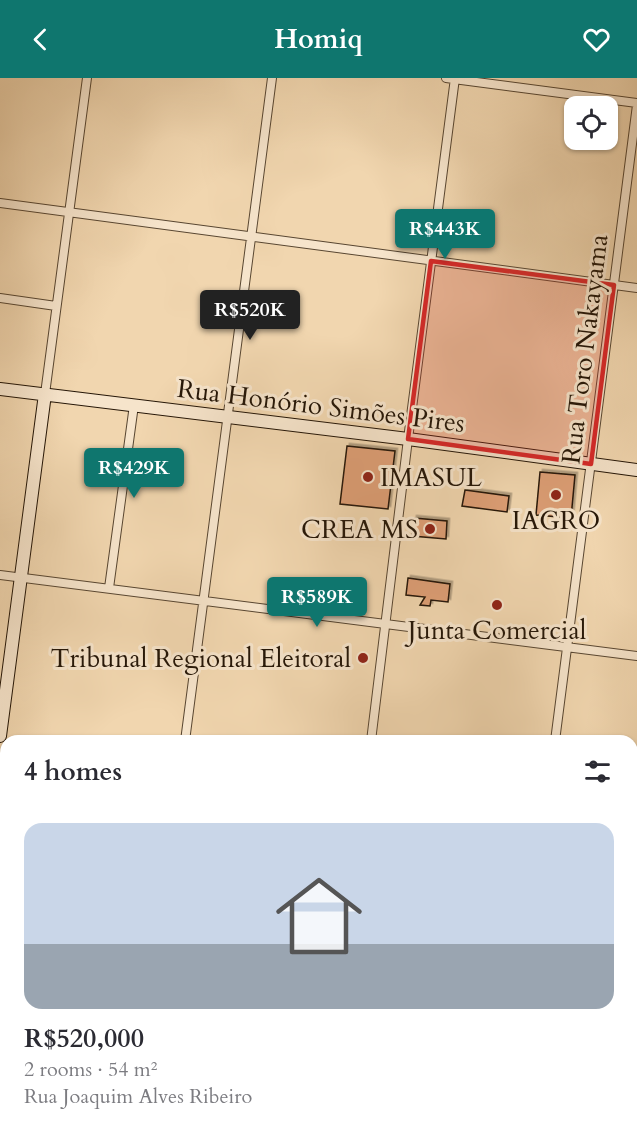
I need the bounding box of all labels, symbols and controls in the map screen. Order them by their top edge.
text: Homiq [274,21,363,58]
icon: back [24,23,57,56]
icon: heart [580,23,613,56]
map controls [564,96,618,150]
button: locate [564,96,618,150]
pin: R$443K [396,209,494,260]
text: R$443K [409,215,481,242]
street label: Rua Toro Nakayama [554,232,616,466]
pin: R$520K [201,290,299,341]
text: R$520K [214,296,286,323]
street label: Rua Honório Simões Pires [175,371,467,441]
pin: R$429K [85,448,183,499]
text: R$429K [98,454,170,481]
place label: IMASUL [380,460,482,495]
marker: IMASUL [361,470,375,484]
marker: IAGRO [549,488,563,502]
place label: IAGRO [512,503,600,538]
place label: CREA MS [301,512,418,547]
marker: CREA MS [423,522,437,536]
pin: R$589K [268,577,366,628]
text: R$589K [281,583,353,610]
marker: Junta Comercial [490,598,504,612]
place label: Junta Comercial [404,613,587,648]
place label: Tribunal Regional Eleitoral [51,641,351,676]
marker: Tribunal Regional Eleitoral [356,651,370,665]
text: 4 homes [24,754,122,789]
icon: filters [581,755,614,788]
icon: home [265,862,373,970]
text: R$520,000 [24,1021,144,1056]
text: 2 rooms · 54 m² [24,1056,157,1083]
text: Rua Joaquim Alves Ribeiro [24,1083,252,1110]

